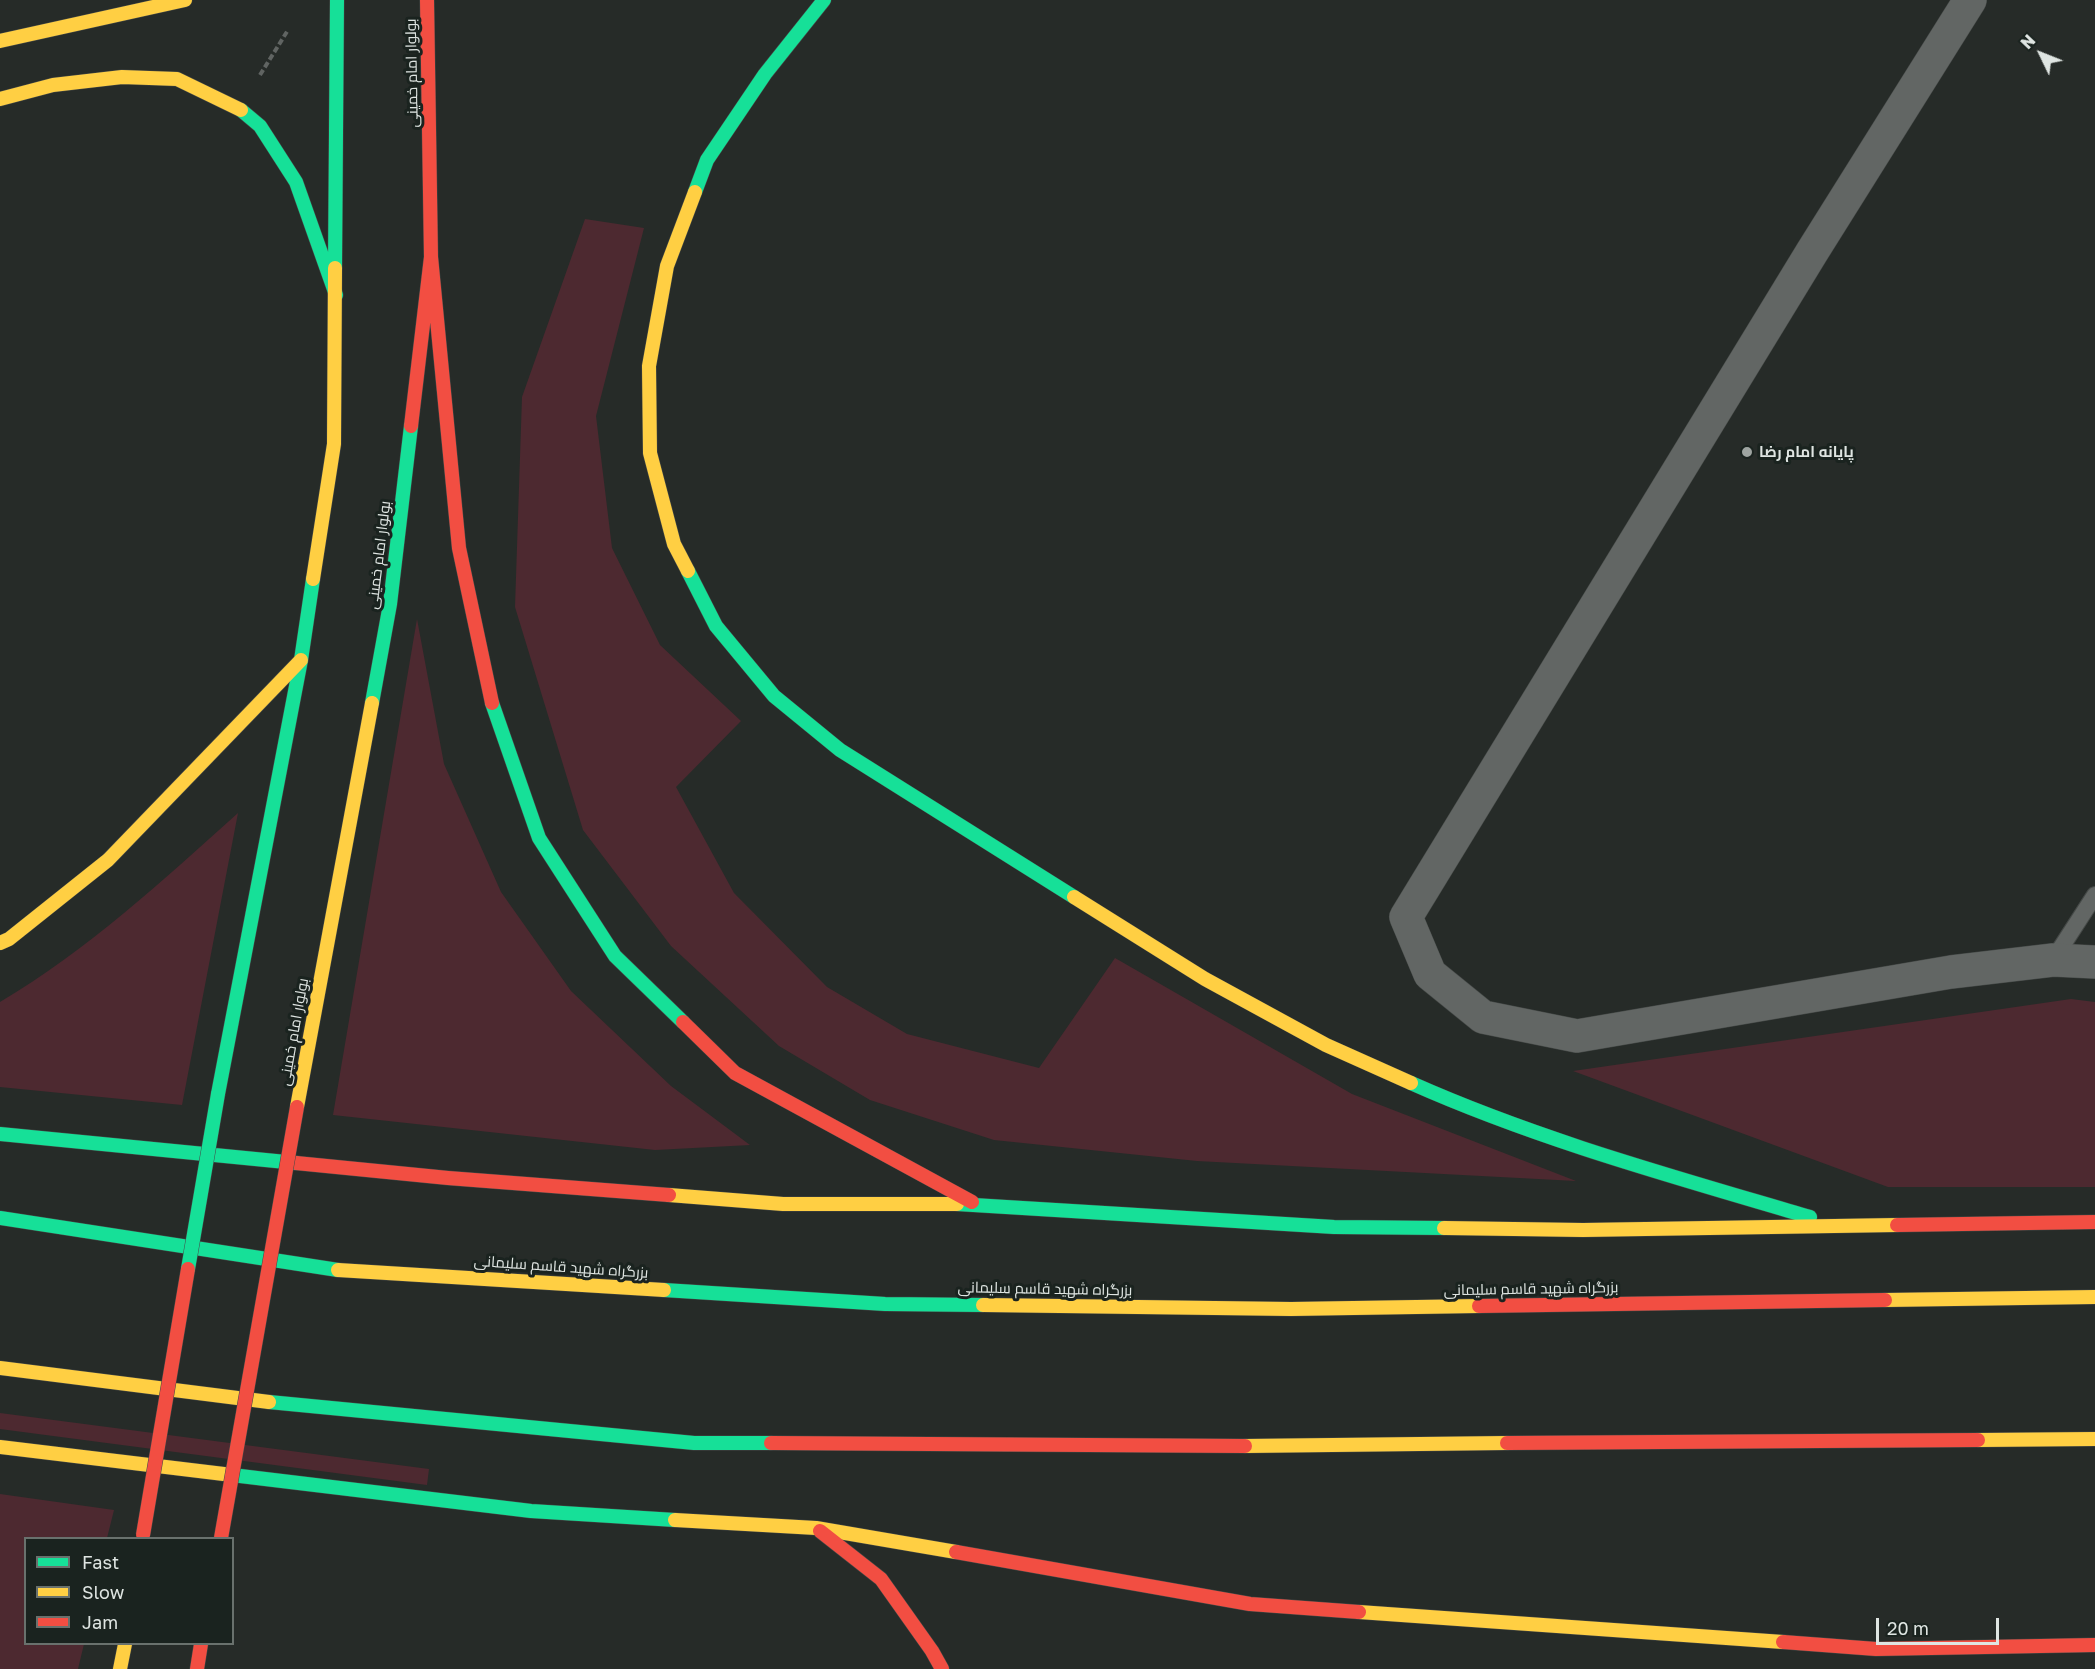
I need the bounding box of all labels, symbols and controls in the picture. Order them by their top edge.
street label: بولوار امام خمینی [402,18,422,128]
north arrow [2011,24,2071,84]
text: N [2016,30,2039,53]
place label: پایانه امام رضا [1759,443,1854,461]
marker: پایانه امام رضا [1740,445,1754,459]
street label: بولوار امام خمینی [363,500,395,610]
street label: بولوار امام خمینی [276,977,312,1087]
street label: بزرگراه شهید قاسم سلیمانی [473,1252,649,1282]
street label: بزرگراه شهید قاسم سلیمانی [957,1278,1133,1300]
street label: بزرگراه شهید قاسم سلیمانی [1443,1278,1619,1300]
legend [24,1537,234,1645]
text: Fast [82,1551,119,1573]
text: Slow [82,1581,124,1603]
scale bar [1879,1606,2002,1644]
text: Jam [82,1611,118,1633]
text: 20 m [1887,1617,1929,1639]

